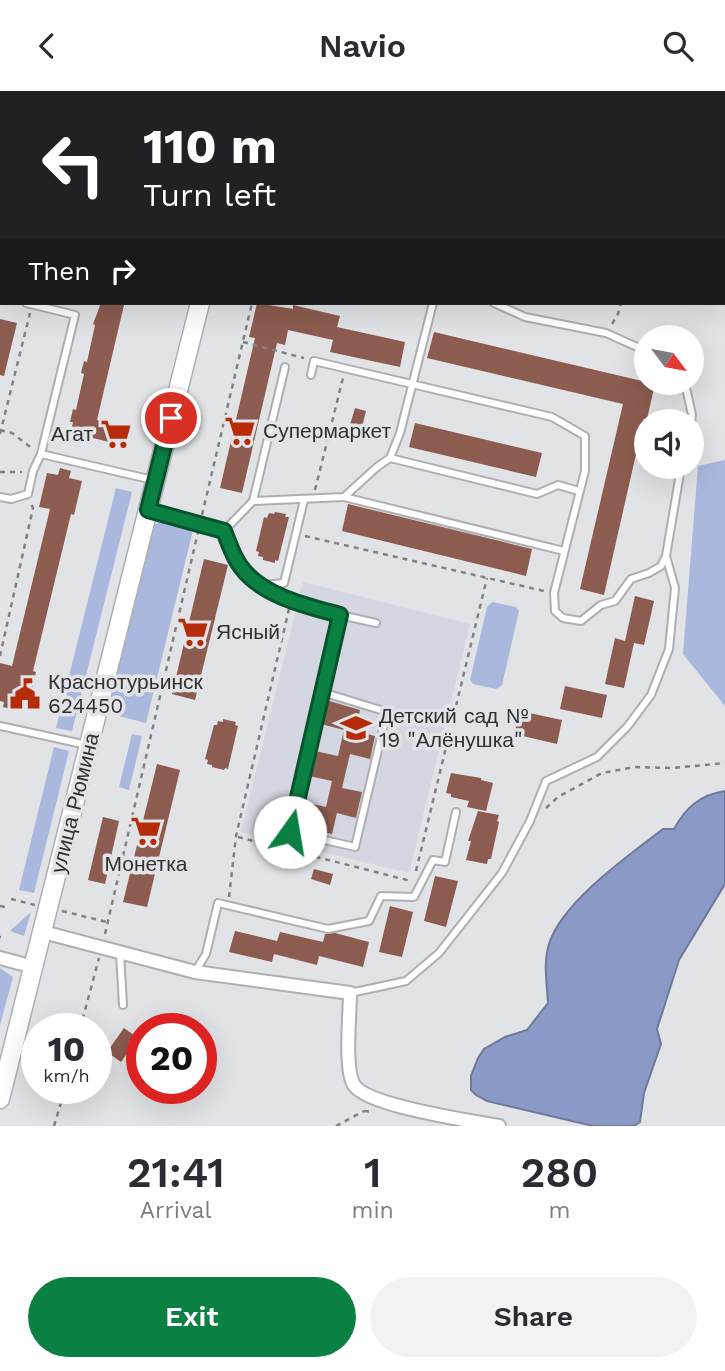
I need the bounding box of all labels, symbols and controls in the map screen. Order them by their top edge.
icon: back [28,27,66,65]
text: Navio [319,27,406,65]
icon: search [659,27,697,65]
text: 110 m [143,117,277,175]
icon: left [28,119,119,210]
text: Turn left [143,176,276,214]
icon: right [104,252,142,290]
text: Then [28,256,90,286]
north arrow [634,325,704,395]
map controls [634,325,704,479]
pin [141,388,201,448]
icon: arrive [152,399,190,437]
button: sound [634,409,704,479]
supermarket icon: Супермаркет [223,414,257,448]
supermarket icon: Агат [99,417,133,451]
place label: Супермаркет [263,418,392,443]
place label: Агат [51,421,93,446]
supermarket icon: Ясный [176,615,210,649]
place label: Ясный [216,619,280,644]
place label: Краснотурьинск 624450 [48,669,203,718]
public building icon: Краснотурьинск 624450 [8,677,42,711]
place label: Детский сад № 19 "Алёнушка" [379,703,528,752]
school or university icon: Детский сад № 19 "Алёнушка" [339,711,373,745]
street label: улица Рюмина [45,730,104,876]
position arrow [253,795,327,869]
supermarket icon: Монетка [129,814,163,848]
place label: Монетка [105,851,188,876]
speed limit sign: 20 [126,1013,217,1104]
text: 10 [48,1028,85,1070]
text: km/h [43,1065,90,1086]
text: 21:41 [127,1148,225,1197]
text: 1 [364,1148,381,1197]
text: 280 [521,1148,598,1197]
text: Arrival [140,1197,212,1224]
text: min [352,1197,394,1224]
text: m [548,1197,570,1224]
button: Exit [28,1277,356,1357]
button: Share [370,1277,697,1357]

